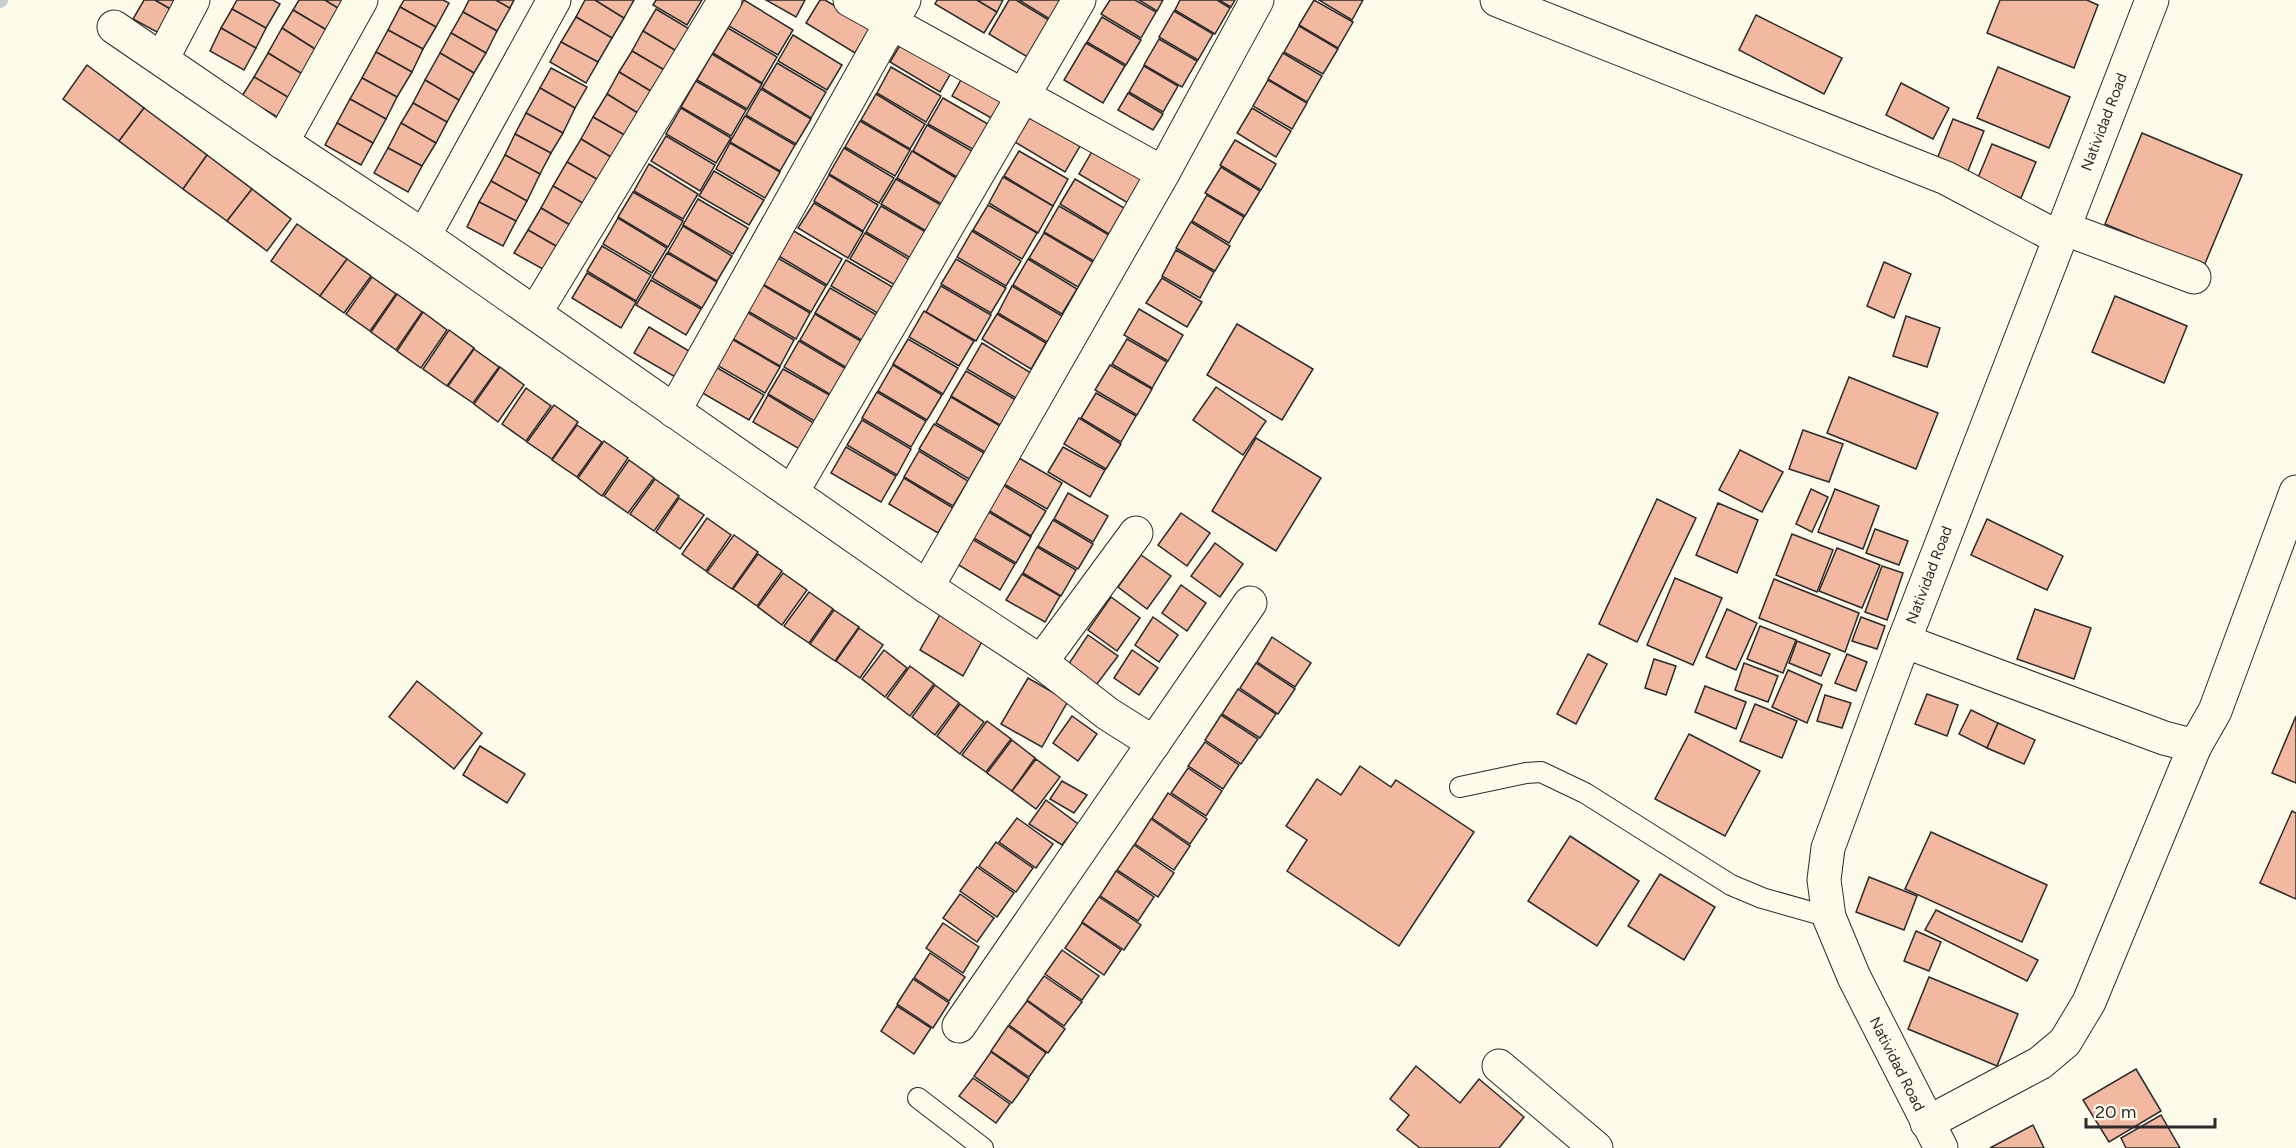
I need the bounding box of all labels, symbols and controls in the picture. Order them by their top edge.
street label: Natividad Road [2077,71,2131,173]
street label: Natividad Road [1902,524,1956,626]
street label: Natividad Road [1866,1014,1928,1114]
scale bar [2086,1091,2215,1129]
text: 20 m [2095,1101,2136,1123]

